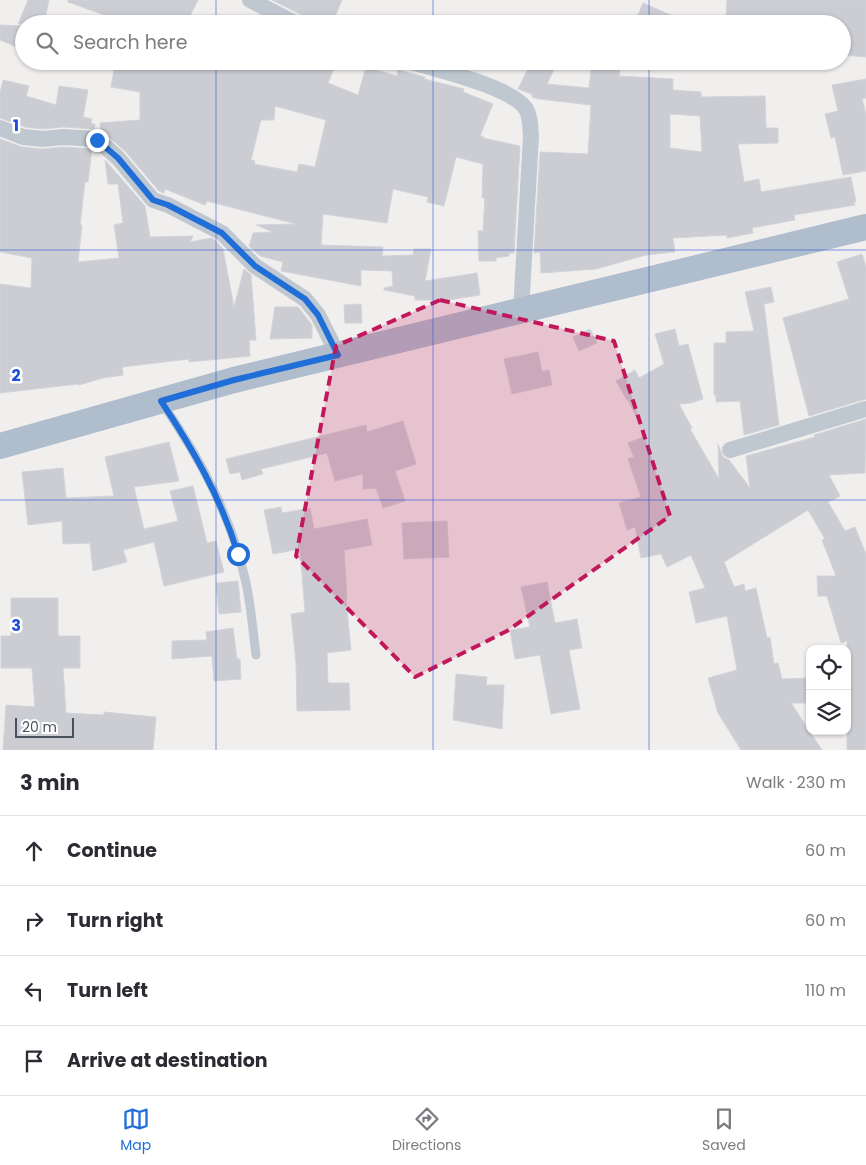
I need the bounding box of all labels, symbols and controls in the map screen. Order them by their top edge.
search box [15,15,851,70]
icon: search [33,29,61,57]
text: Search here [73,29,187,56]
text: 1 [13,114,19,137]
route end [86,129,109,152]
text: 2 [11,364,21,387]
route start [227,543,250,566]
text: 3 [11,614,21,637]
map controls [806,645,851,735]
button: locate [806,645,851,690]
button: layers [806,690,851,735]
scale bar [15,715,74,738]
text: 20 m [22,717,57,737]
text: 3 min [20,768,80,797]
text: Walk · 230 m [746,771,846,794]
icon: ahead [20,837,48,865]
text: Continue [67,837,157,864]
text: 60 m [805,839,846,862]
icon: right [20,907,48,935]
text: Turn right [67,907,163,934]
text: 60 m [805,909,846,932]
icon: left [20,977,48,1005]
text: Turn left [67,977,148,1004]
text: 110 m [805,979,846,1002]
icon: arrive [20,1047,48,1075]
text: Arrive at destination [67,1047,268,1074]
tab: Map [120,1105,151,1156]
tab: Directions [392,1105,461,1156]
tab: Saved [702,1105,746,1156]

